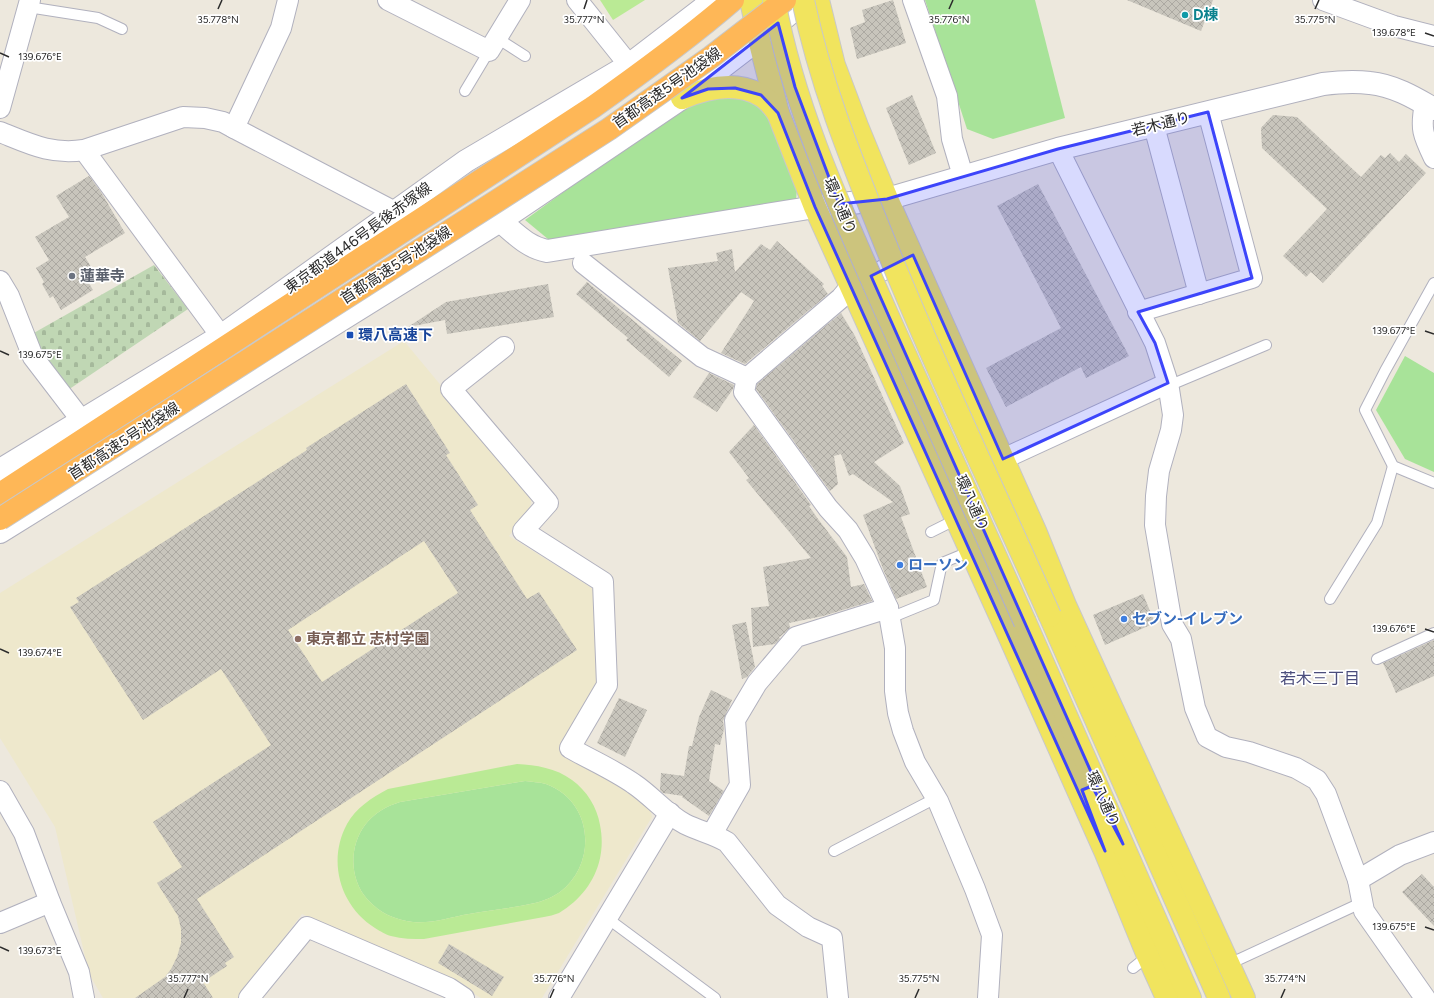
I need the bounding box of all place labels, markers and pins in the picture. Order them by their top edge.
place label: D棟 [1193,6,1219,24]
marker: D棟 [1180,10,1190,20]
place label: 蓮華寺 [80,267,125,285]
marker: 蓮華寺 [67,271,77,281]
place label: 環八高速下 [358,326,433,344]
marker: 環八高速下 [345,330,355,340]
place label: ローソン [908,556,968,574]
marker: ローソン [895,560,905,570]
place label: セブン-イレブン [1132,610,1243,628]
marker: セブン-イレブン [1119,614,1129,624]
place label: 東京都立 志村学園 [306,630,430,648]
marker: 東京都立 志村学園 [293,634,303,644]

